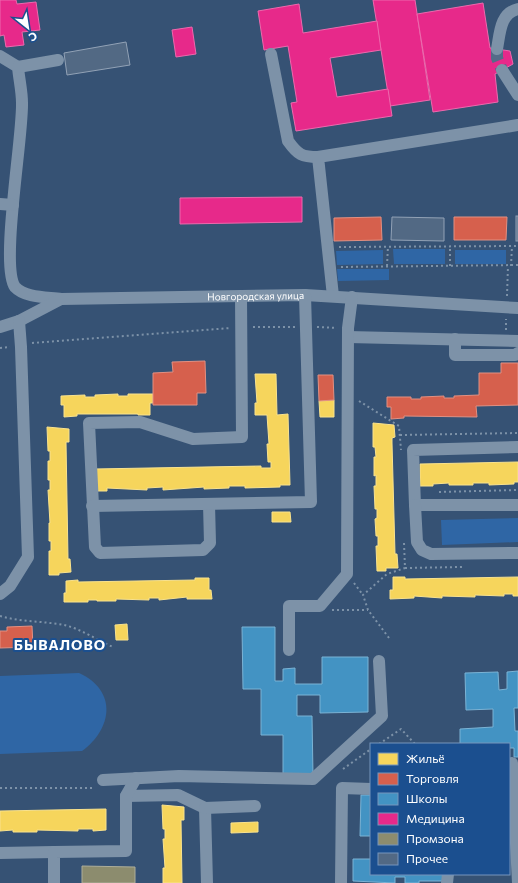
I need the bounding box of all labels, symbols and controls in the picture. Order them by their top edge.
north arrow [8,8,48,48]
text: С [26,30,40,45]
street label: Новгородская улица [207,289,304,303]
district label: БЫВАЛОВО [14,636,106,653]
legend [370,743,510,875]
text: Жильё [406,751,445,765]
text: Торговля [406,771,459,785]
text: Школы [406,791,447,805]
text: Медицина [406,811,465,825]
text: Промзона [406,831,464,845]
text: Прочее [406,851,448,865]

